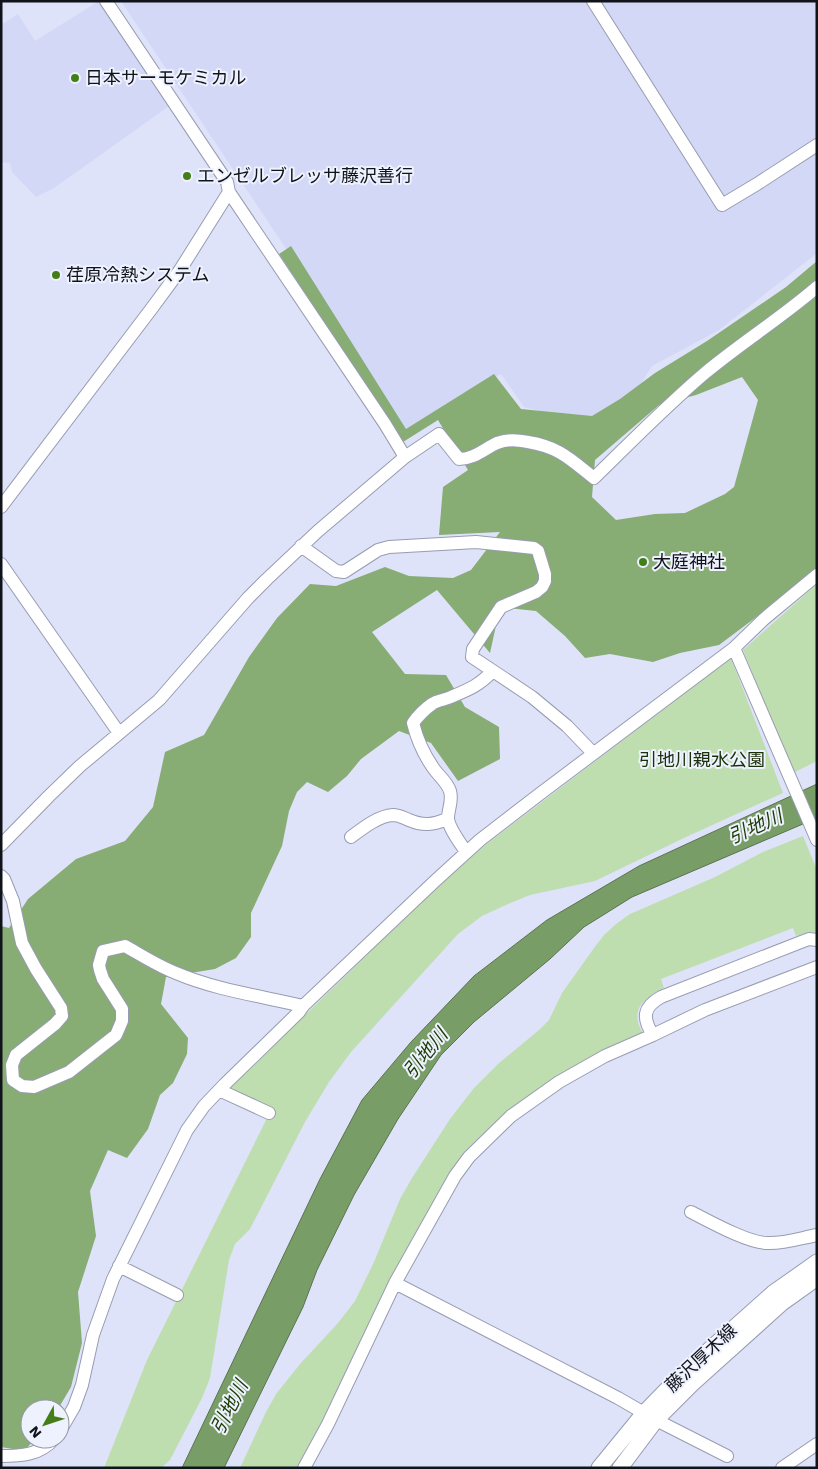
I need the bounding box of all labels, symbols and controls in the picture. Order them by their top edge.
place label: 日本サーモケミカル [85,67,246,88]
marker: 日本サーモケミカル [69,72,81,84]
place label: エンゼルブレッサ藤沢善行 [197,165,413,186]
marker: エンゼルブレッサ藤沢善行 [181,170,193,182]
place label: 荏原冷熱システム [66,264,209,285]
marker: 荏原冷熱システム [50,269,62,281]
place label: 大庭神社 [653,551,725,572]
marker: 大庭神社 [637,556,649,568]
park label: 引地川親水公園 [639,749,765,770]
water label: 引地川 [724,804,788,849]
water label: 引地川 [399,1022,454,1083]
street label: 藤沢厚木線 [661,1319,741,1396]
water label: 引地川 [206,1375,254,1438]
north arrow [20,1399,70,1449]
text: N [26,1423,45,1441]

